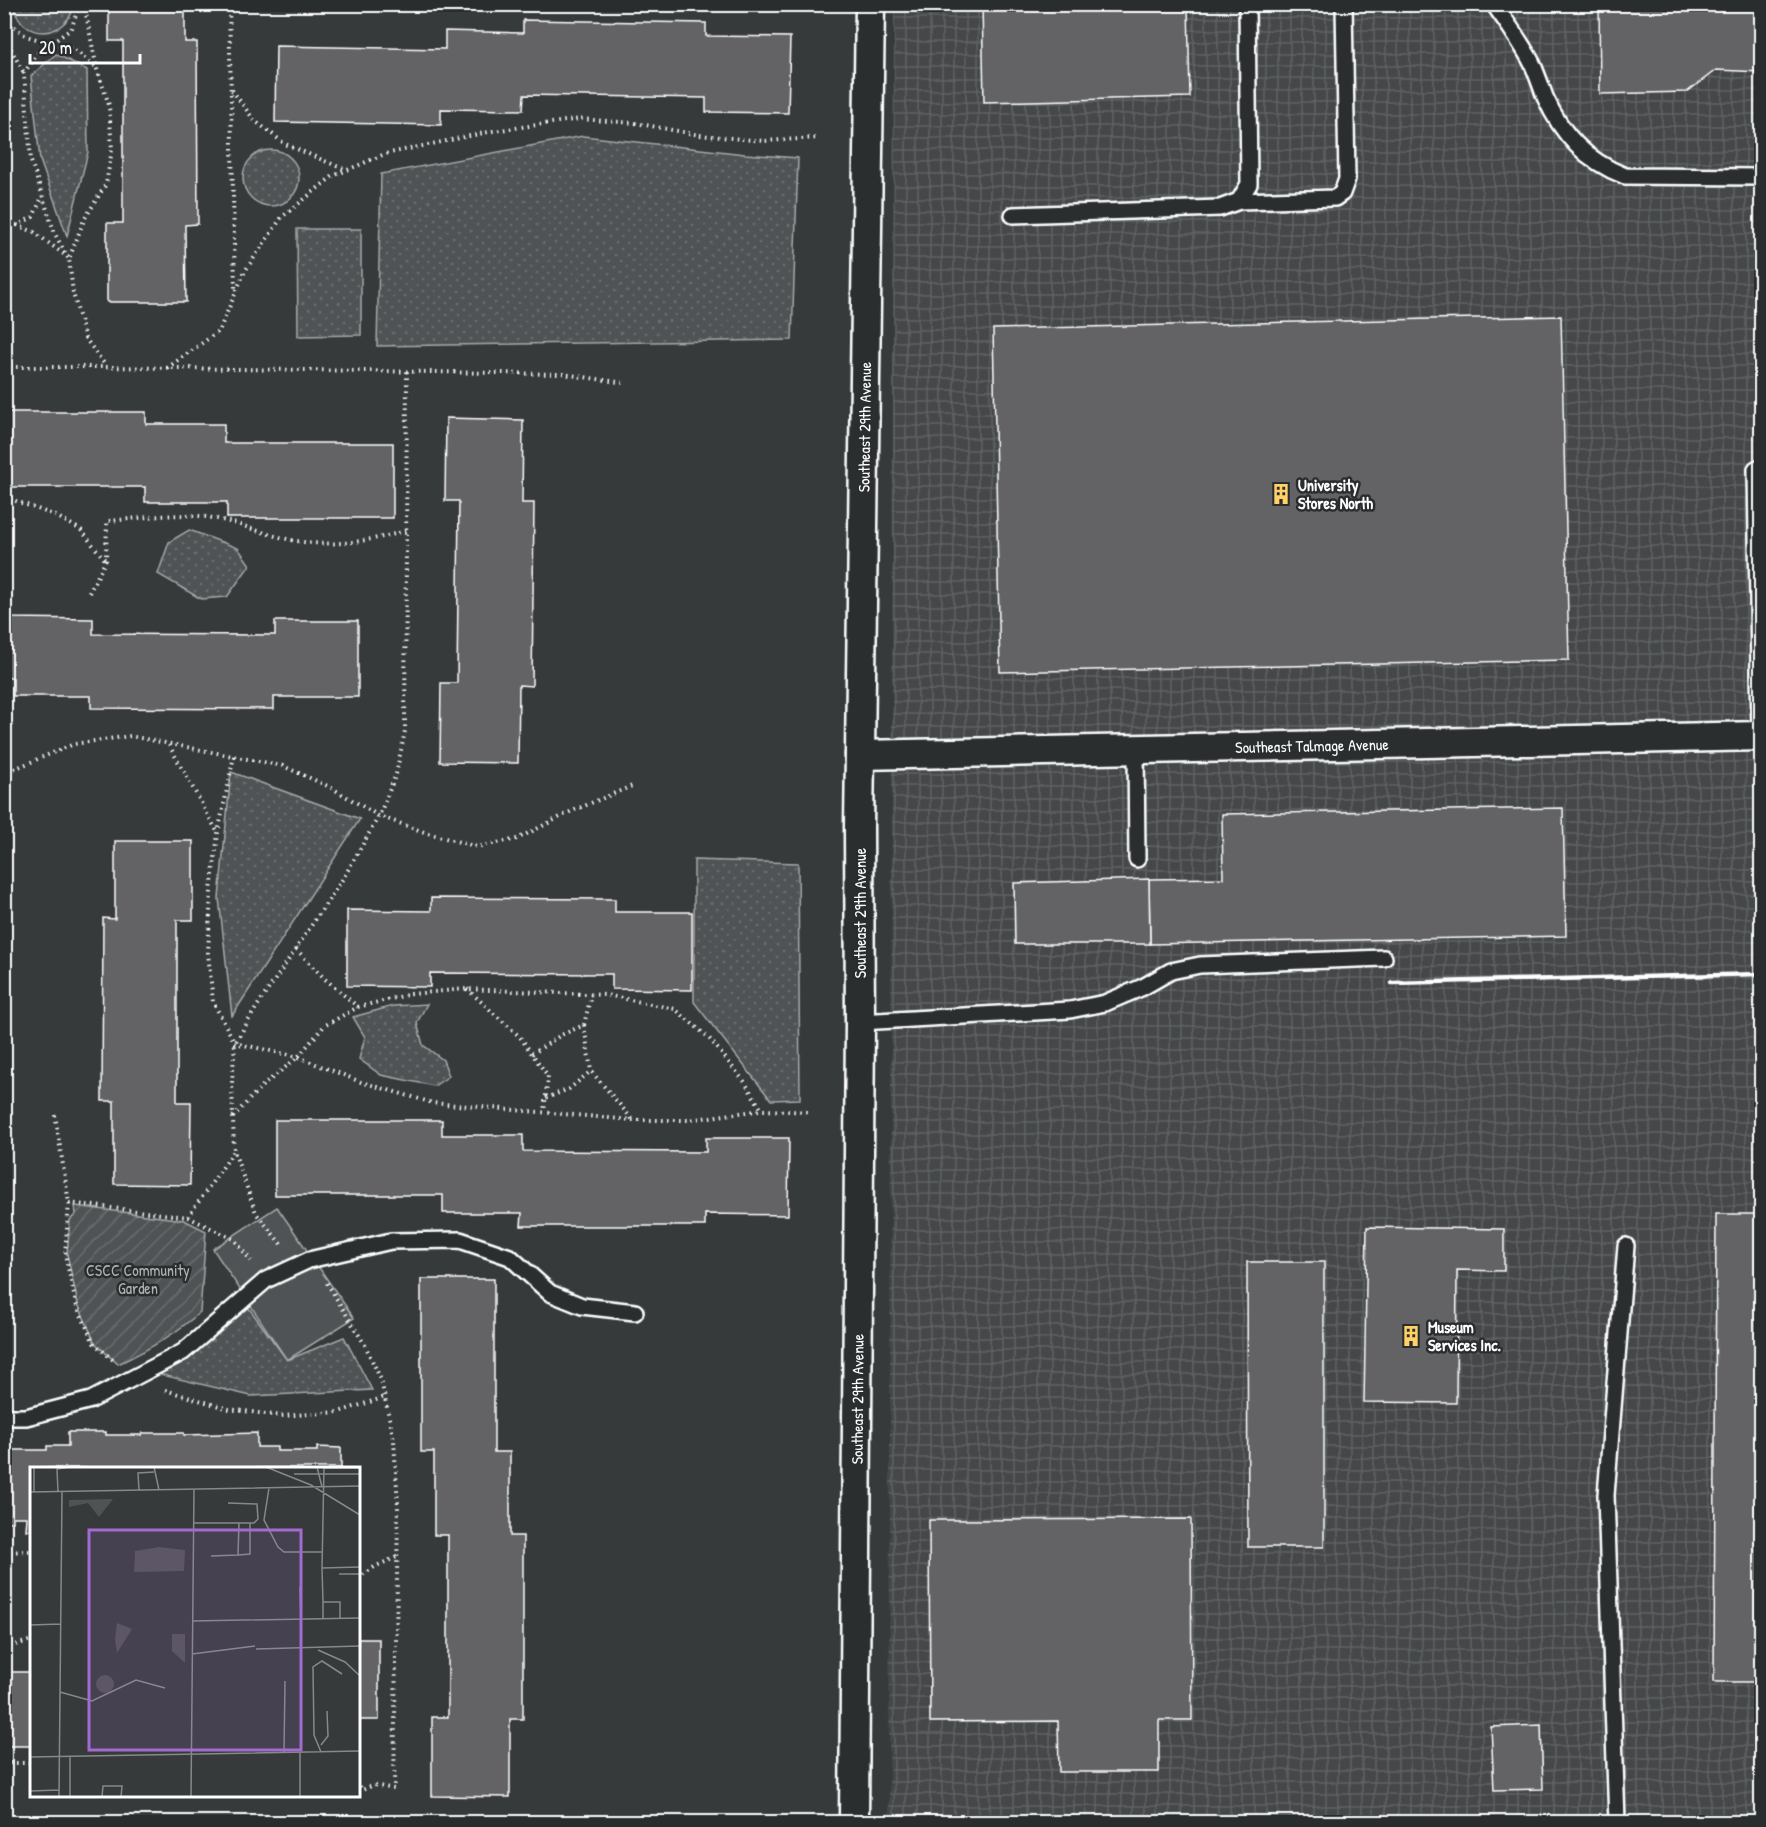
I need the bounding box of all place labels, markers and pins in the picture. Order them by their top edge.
place label: University Stores North [1298,474,1373,514]
building icon: University Stores North [1269,482,1293,506]
place label: Museum Services Inc. [1428,1316,1501,1356]
building icon: Museum Services Inc. [1399,1324,1423,1348]

